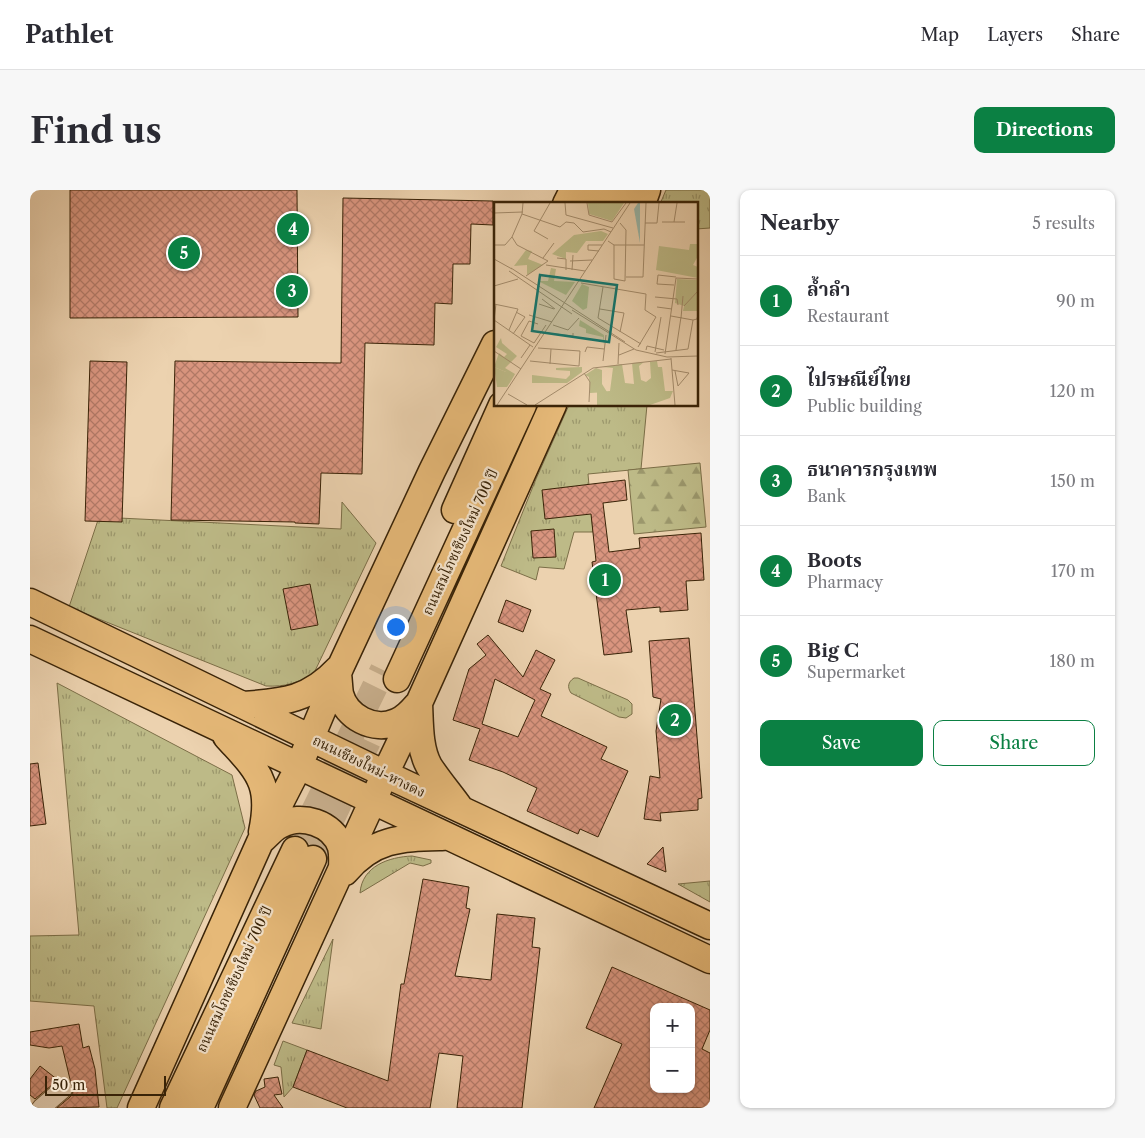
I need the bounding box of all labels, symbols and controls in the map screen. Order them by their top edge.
text: Pathlet [25,20,113,49]
text: Map [921,24,959,46]
text: Layers [987,24,1043,46]
text: Share [1071,24,1120,46]
button: Directions [974,107,1115,153]
text: Find us [30,109,162,152]
inset map [494,202,698,406]
pin: 4 [277,210,309,248]
text: Nearby [760,210,839,235]
text: 5 results [1032,213,1095,233]
pin: 5 [168,234,200,272]
pin: 3 [276,272,308,310]
text: ล้ำลำ [807,278,850,301]
text: 1 [772,291,780,311]
text: 90 m [1056,291,1095,311]
text: Restaurant [807,306,889,326]
text: ไปรษณีย์ไทย [807,368,911,391]
text: 2 [771,381,781,401]
text: 120 m [1050,381,1095,401]
text: Public building [807,396,922,416]
text: ธนาคารกรุงเทพ [807,458,937,481]
street label: ถนนสมโภชเชียงใหม่ 700 ปี [417,466,502,618]
text: 3 [771,471,781,491]
text: 150 m [1050,471,1095,491]
text: Bank [807,486,846,506]
text: Boots [807,549,862,572]
pin: 1 [589,561,621,599]
text: 4 [771,561,781,581]
text: 170 m [1051,561,1095,581]
text: Pharmacy [807,572,883,592]
your location [383,614,409,640]
text: Big C [807,639,859,662]
text: 5 [772,651,780,671]
text: 180 m [1049,651,1095,671]
text: Supermarket [807,662,905,682]
pin: 2 [659,701,691,739]
button: Save [760,720,923,766]
button: Share [933,720,1095,766]
street label: ถนนเชียงใหม่-หางดง [310,730,429,801]
street label: ถนนสมโภชเชียงใหม่ 700 ปี [191,903,276,1055]
map controls [650,1003,695,1093]
button: + [650,1003,695,1048]
button: − [650,1048,695,1093]
scale bar [45,1073,166,1096]
text: 50 m [52,1076,85,1094]

